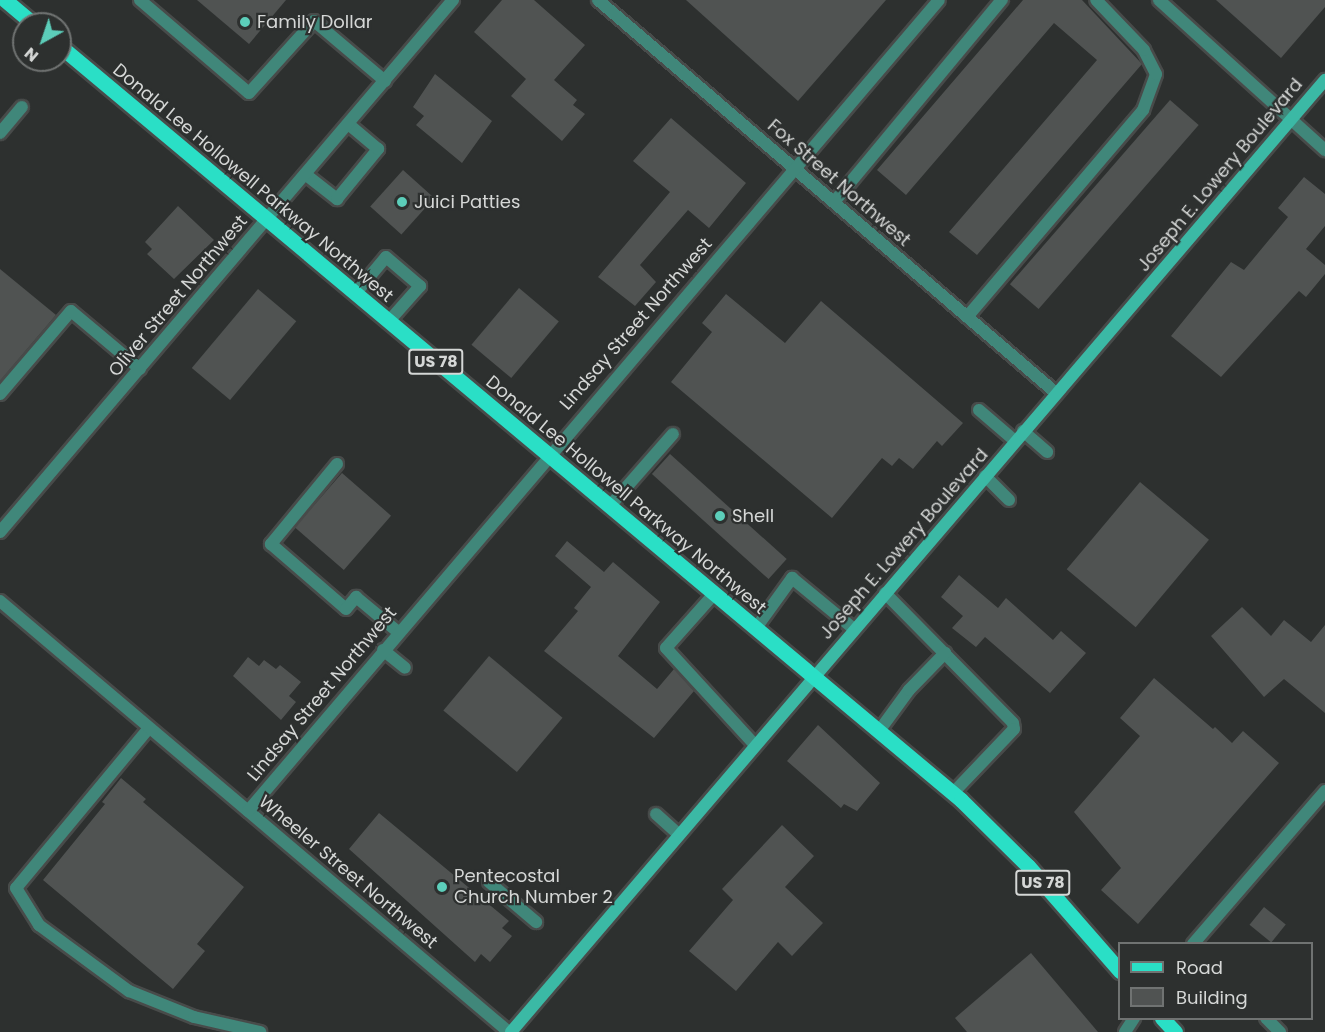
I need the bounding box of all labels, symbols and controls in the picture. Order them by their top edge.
place label: Family Dollar [257,11,373,33]
north arrow [12,12,72,72]
marker: Family Dollar [238,15,252,29]
text: N [19,42,43,67]
street label: Donald Lee Hollowell Parkway Northwest [108,59,398,307]
street label: Joseph E. Lowery Boulevard [1133,74,1307,276]
street label: Fox Street Northwest [763,115,915,251]
place label: Juici Patties [414,191,520,213]
marker: Juici Patties [395,195,409,209]
street label: Oliver Street Northwest [104,211,252,381]
street label: Lindsay Street Northwest [555,234,717,414]
road number: US 78 [408,349,464,375]
street label: Donald Lee Hollowell Parkway Northwest [481,371,771,619]
street label: Joseph E. Lowery Boulevard [815,444,993,644]
place label: Shell [732,505,774,527]
marker: Shell [713,509,727,523]
street label: Lindsay Street Northwest [243,603,401,785]
street label: Wheeler Street Northwest [254,791,442,953]
place label: Pentecostal Church Number 2 [454,866,613,908]
road number: US 78 [1014,870,1072,896]
marker: Pentecostal Church Number 2 [435,880,449,894]
legend [1118,942,1313,1020]
text: Road [1176,955,1223,980]
text: Building [1176,985,1248,1010]

